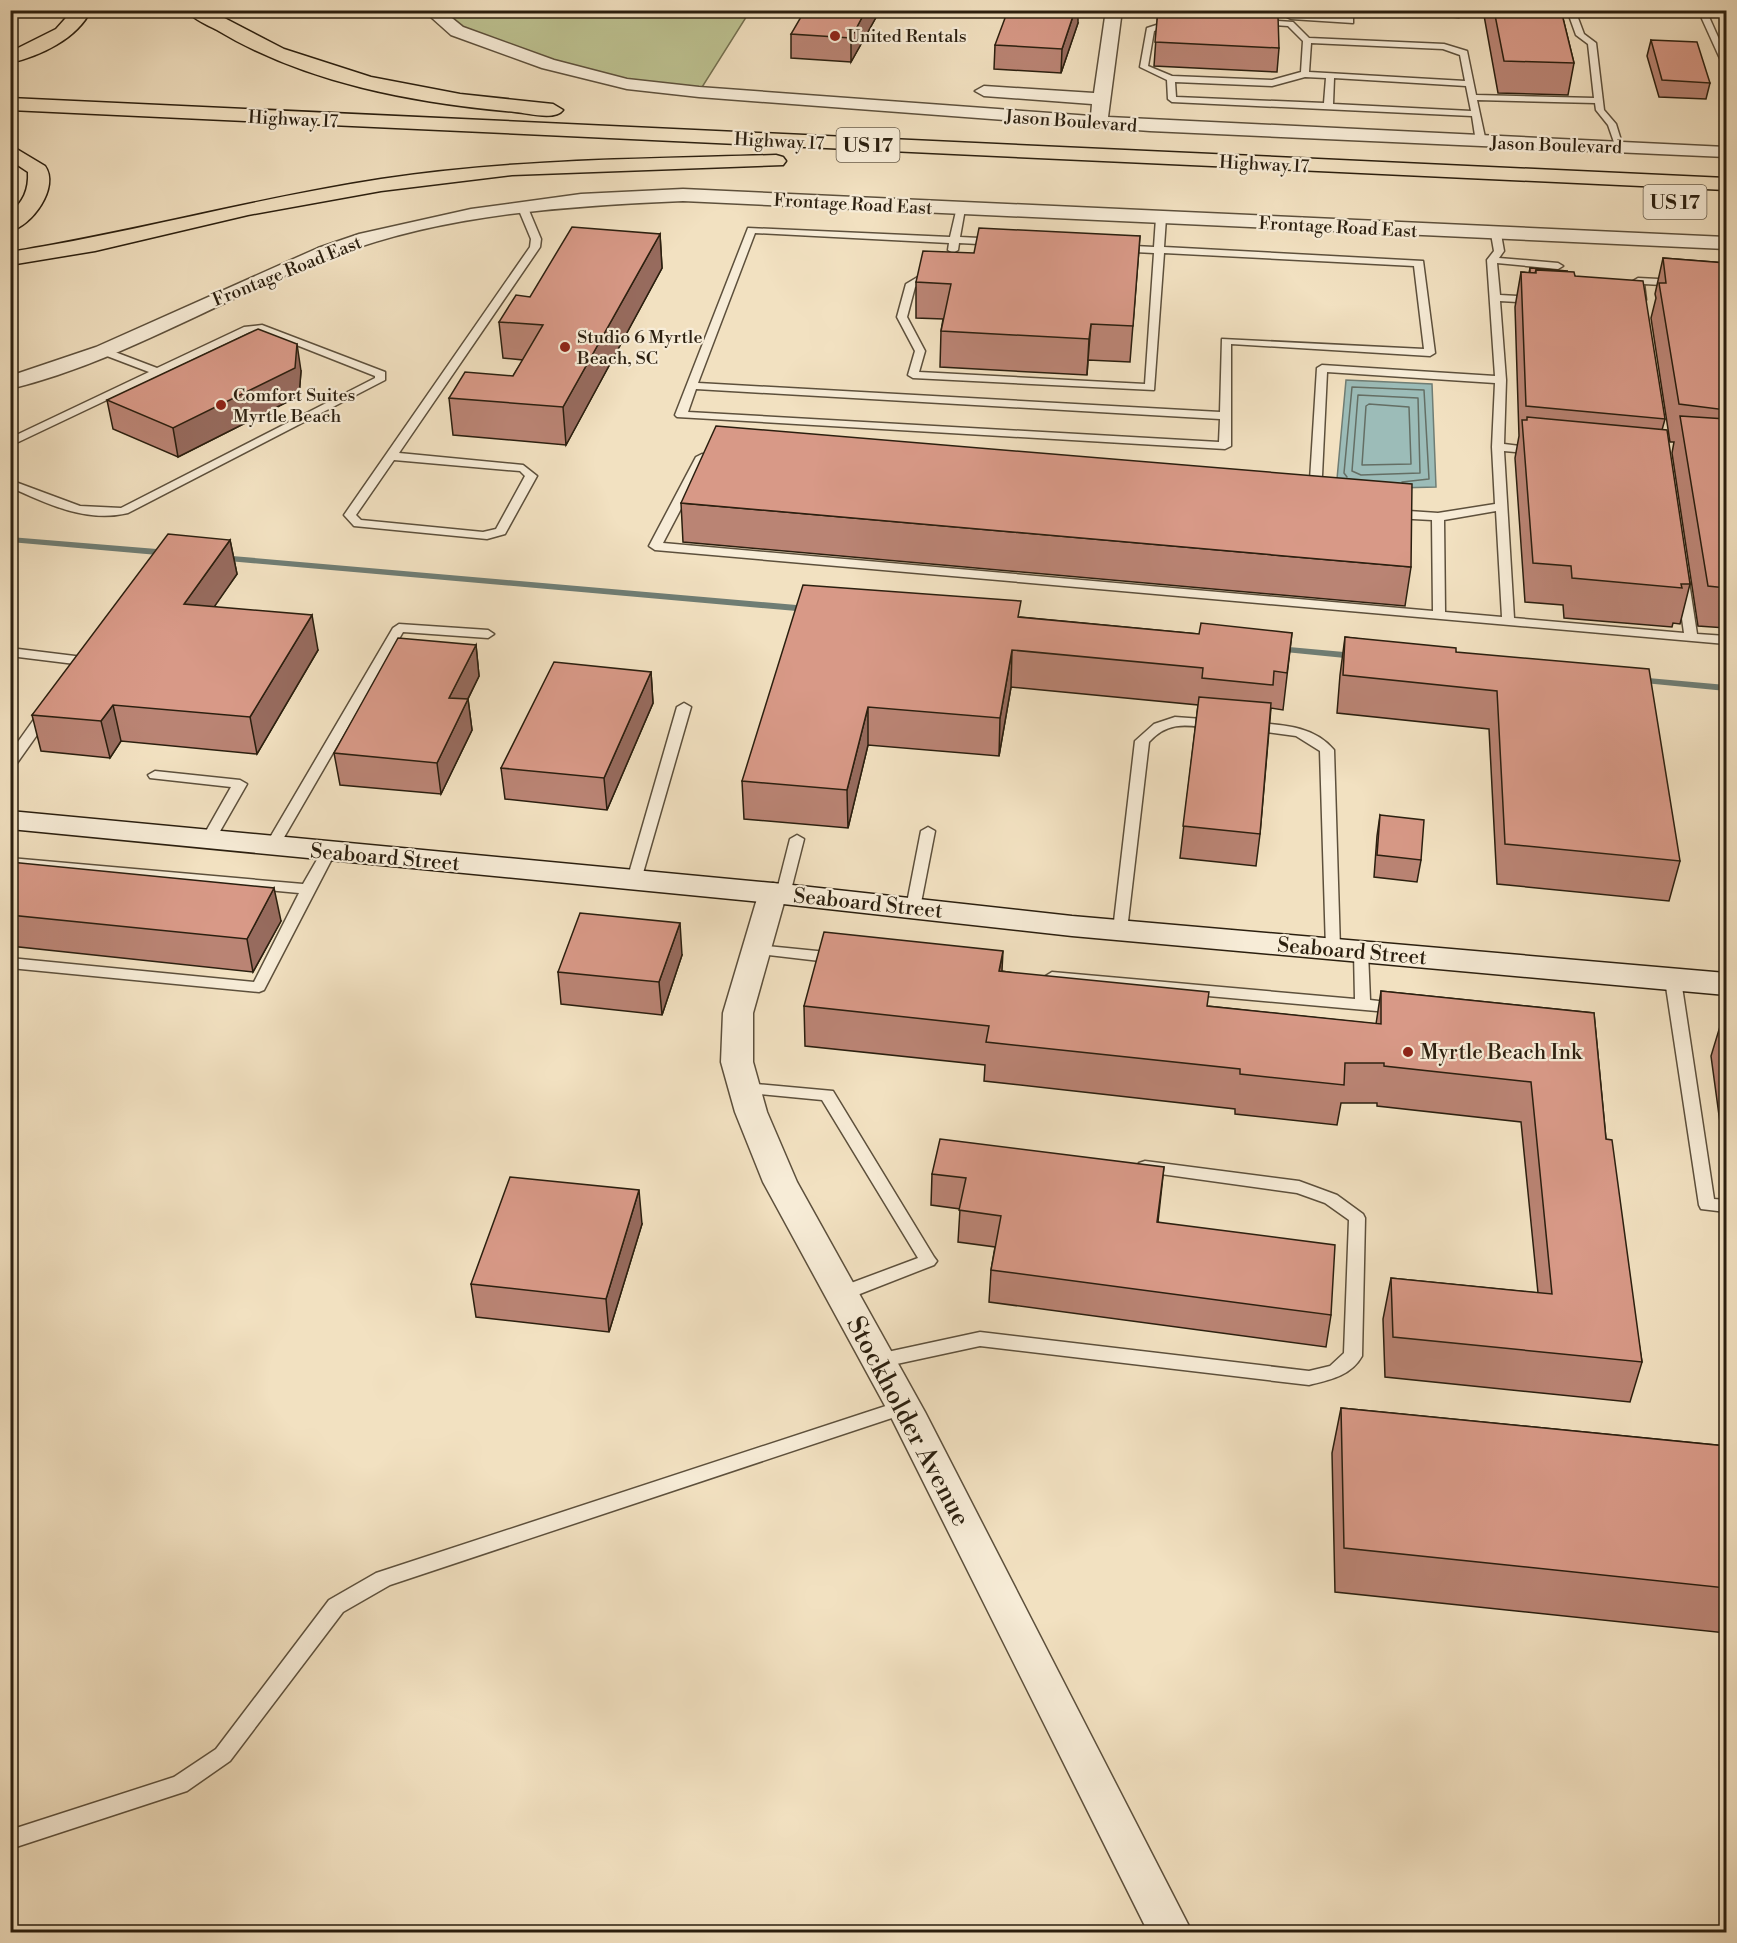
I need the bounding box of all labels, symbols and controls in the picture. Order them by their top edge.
place label: United Rentals [847,25,967,48]
marker: United Rentals [828,29,842,43]
street label: Jason Boulevard [1003,105,1139,138]
street label: Highway 17 [247,106,339,133]
street label: Highway 17 [733,128,825,155]
road number: US 17 [836,128,900,162]
street label: Jason Boulevard [1488,132,1623,159]
street label: Highway 17 [1218,151,1310,178]
road number: US 17 [1644,185,1706,219]
street label: Frontage Road East [773,189,934,220]
street label: Frontage Road East [1258,212,1419,243]
street label: Frontage Road East [209,231,366,312]
place label: Studio 6 Myrtle Beach, SC [576,326,703,370]
marker: Studio 6 Myrtle Beach, SC [558,340,572,354]
place label: Comfort Suites Myrtle Beach [233,384,356,428]
marker: Comfort Suites Myrtle Beach [214,398,228,412]
street label: Seaboard Street [309,839,461,878]
street label: Seaboard Street [792,883,944,925]
street label: Seaboard Street [1276,933,1428,972]
place label: Myrtle Beach Ink [1420,1040,1583,1066]
marker: Myrtle Beach Ink [1401,1045,1415,1059]
street label: Stockholder Avenue [839,1311,977,1532]

